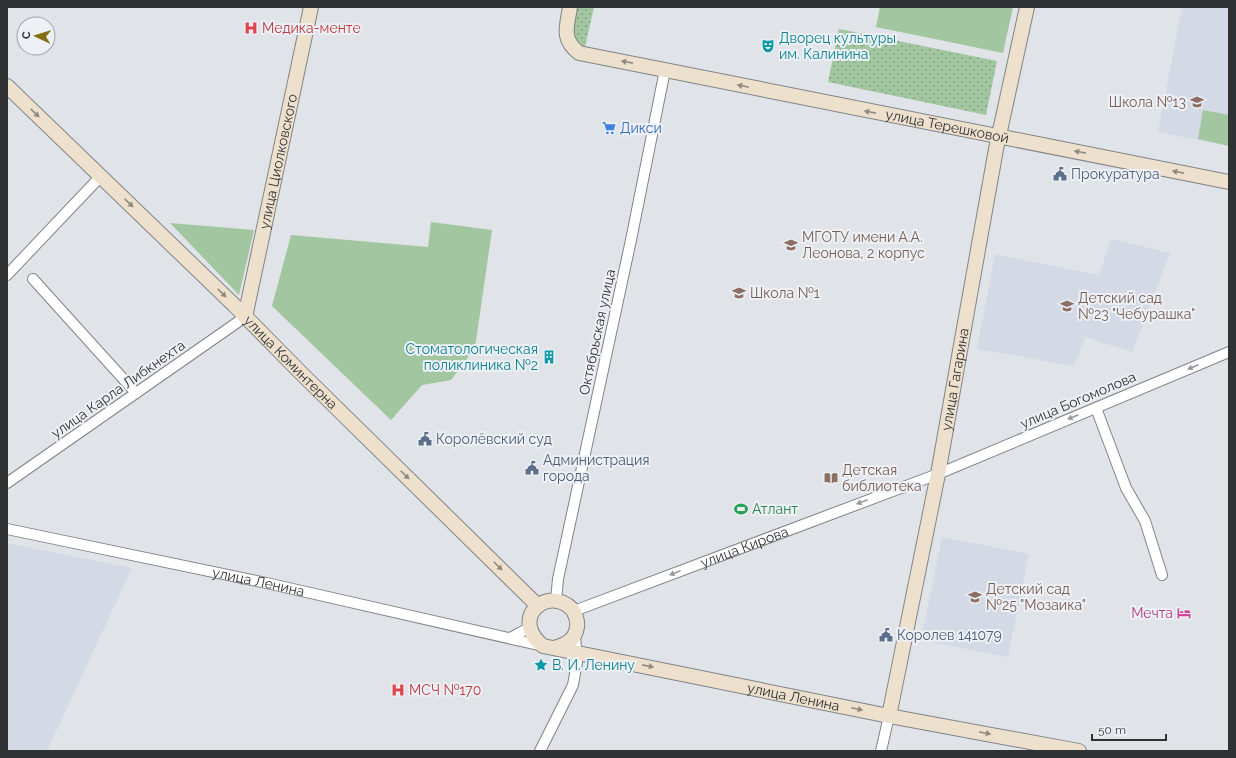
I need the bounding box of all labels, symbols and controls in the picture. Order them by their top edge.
north arrow [16,16,56,56]
hospital icon: Медика-менте [243,20,259,36]
place label: Медика-менте [262,20,361,36]
place label: Дворец культуры им. Калинина [779,30,896,62]
text: С [20,31,33,40]
theatre icon: Дворец культуры им. Калинина [760,38,776,54]
one-way arrow [621,59,633,65]
one-way arrow [737,82,749,88]
street label: улица Циолковского [256,92,300,231]
place label: Школа №13 [1109,94,1186,110]
school or university icon: Школа №13 [1189,94,1205,110]
street label: улица Терешковой [884,106,1010,146]
one-way arrow [30,108,40,118]
one-way arrow [864,108,876,114]
supermarket icon: Дикси [601,120,617,136]
place label: Дикси [620,120,662,136]
one-way arrow [1074,149,1087,155]
public building icon: Прокуратура [1052,166,1068,182]
place label: Прокуратура [1071,166,1160,182]
one-way arrow [1171,168,1184,174]
one-way arrow [124,198,134,208]
place label: МГОТУ имени А.А. Леонова, 2 корпус [802,229,925,261]
school or university icon: МГОТУ имени А.А. Леонова, 2 корпус [783,237,799,253]
street label: Октябрьская улица [576,268,618,396]
school or university icon: Школа №1 [731,285,747,301]
place label: Школа №1 [750,285,820,301]
one-way arrow [218,288,227,297]
place label: Детский сад №23 "Чебурашка" [1078,290,1195,322]
school or university icon: Детский сад №23 "Чебурашка" [1059,298,1075,314]
street label: улица Коминтерна [241,312,341,412]
street label: улица Гагарина [938,327,972,432]
street label: улица Карла Либкнехта [48,337,188,441]
place label: Стоматологическая поликлиника №2 [406,341,538,373]
building icon: Стоматологическая поликлиника №2 [541,349,557,365]
one-way arrow [1187,364,1199,371]
street label: улица Богомолова [1018,368,1138,432]
one-way arrow [1067,415,1079,421]
public building icon: Королёвский суд [417,431,433,447]
place label: Королёвский суд [436,431,552,447]
place label: Администрация города [543,452,650,484]
public building icon: Администрация города [524,460,540,476]
place label: Детская библиотека [842,462,922,494]
one-way arrow [400,470,410,480]
library icon: Детская библиотека [823,470,839,486]
one-way arrow [856,500,868,506]
sports icon: Атлант [733,501,749,517]
place label: Атлант [752,501,798,517]
street label: улица Кирова [698,523,790,571]
one-way arrow [493,561,503,571]
street label: улица Ленина [211,564,306,599]
one-way arrow [669,570,681,576]
place label: Детский сад №25 "Мозаика" [986,581,1086,613]
school or university icon: Детский сад №25 "Мозаика" [967,589,983,605]
place label: Мечта [1131,605,1173,621]
hotel icon: Мечта [1176,605,1192,621]
public building icon: Королев 141079 [878,627,894,643]
place label: Королев 141079 [897,627,1002,643]
place icon: В. И. Ленину [533,657,549,673]
place label: В. И. Ленину [552,657,635,673]
one-way arrow [642,664,654,670]
street label: улица Ленина [746,680,841,714]
hospital icon: МСЧ №170 [390,682,406,698]
place label: МСЧ №170 [409,682,481,698]
one-way arrow [851,707,863,713]
scale bar [1092,716,1166,742]
text: 50 m [1098,723,1126,737]
one-way arrow [979,730,991,736]

